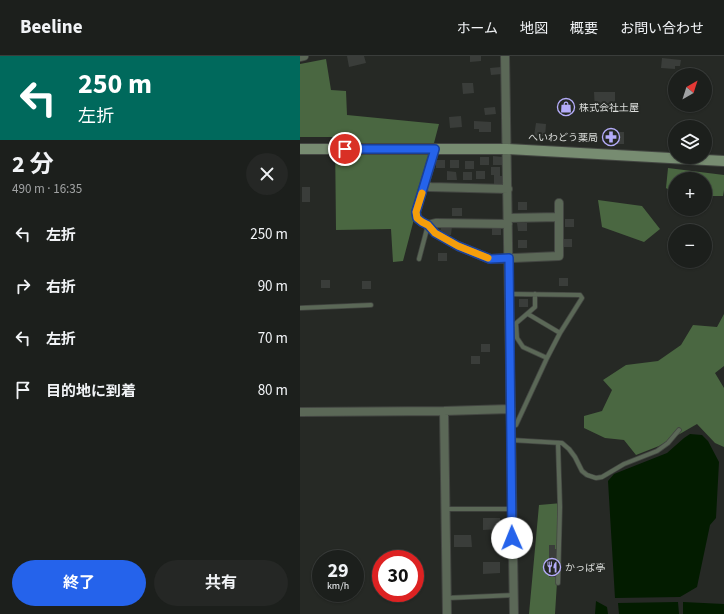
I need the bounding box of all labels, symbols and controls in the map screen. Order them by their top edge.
text: Beeline [20,14,83,41]
text: ホーム [456,19,498,39]
text: 地図 [520,19,548,39]
text: 概要 [570,19,598,39]
text: お問い合わせ [620,19,704,39]
text: 250 m [78,64,152,104]
north arrow [668,68,712,112]
map controls [668,68,712,268]
icon: left [12,72,64,124]
shop icon: 株式会社土屋 [556,97,576,117]
place label: 株式会社土屋 [579,101,639,115]
text: 左折 [78,104,114,129]
button: layers [668,120,712,164]
pharmacy icon: へいわどう薬局 [601,127,621,147]
place label: へいわどう薬局 [528,131,598,145]
pin [328,132,362,166]
icon: arrive [334,138,356,160]
text: 2 分 [12,147,53,182]
button: close [246,153,288,195]
button: + [668,172,712,216]
text: 490 m · 16:35 [12,180,82,198]
icon: left [12,223,34,245]
text: 250 m [250,224,288,245]
button: − [668,224,712,268]
text: 左折 [46,225,76,246]
icon: right [12,275,34,297]
text: 90 m [258,276,288,297]
text: 右折 [46,277,76,298]
icon: left [12,327,34,349]
text: 70 m [258,328,288,349]
text: 左折 [46,329,76,350]
icon: arrive [12,379,34,401]
text: 80 m [258,380,288,401]
text: 目的地に到着 [46,381,136,402]
position arrow [491,517,533,559]
speed limit sign: 30 [372,550,424,602]
text: 29 [327,557,349,585]
restaurant icon: かっぱ亭 [542,557,562,577]
button: 終了 [12,560,146,606]
button: 共有 [154,560,288,606]
place label: かっぱ亭 [565,561,605,575]
text: km/h [327,579,349,593]

